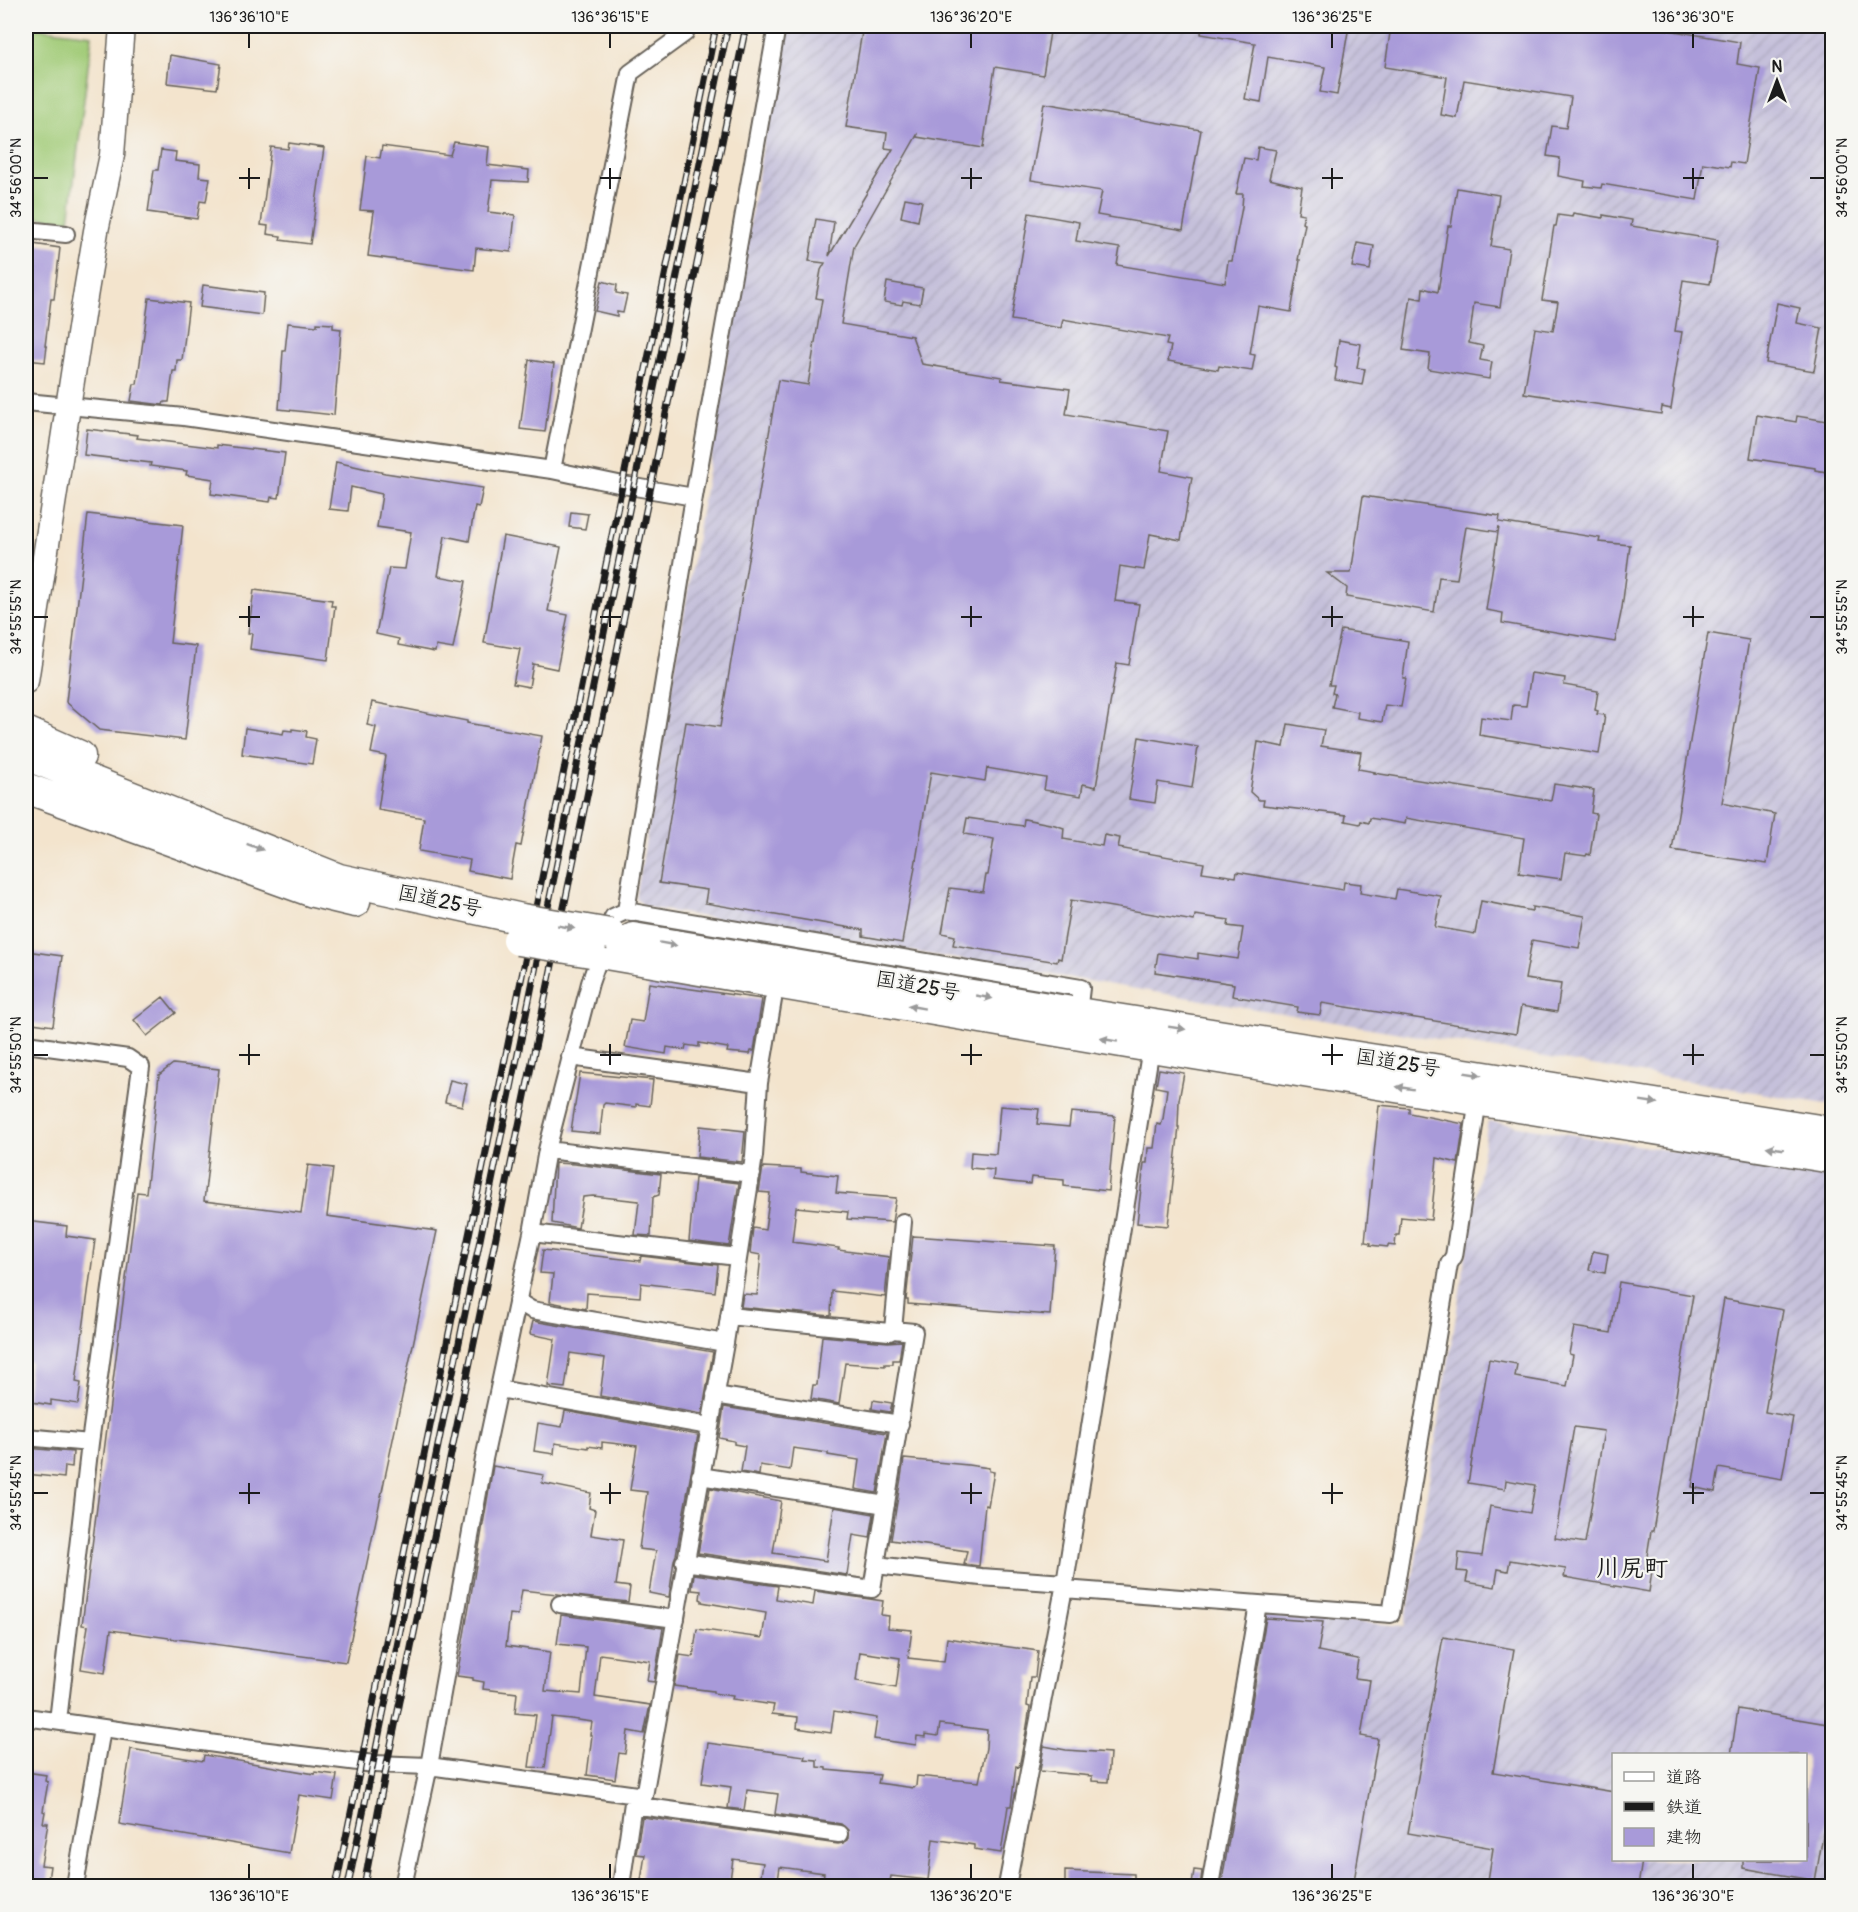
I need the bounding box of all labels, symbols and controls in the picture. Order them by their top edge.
text: 136°36'10"E [209,8,289,27]
text: 136°36'15"E [571,8,649,27]
text: 136°36'20"E [930,8,1012,27]
text: 136°36'25"E [1292,8,1372,27]
text: 136°36'30"E [1652,8,1734,27]
north arrow [1747,51,1807,111]
text: N [1772,57,1783,77]
text: 34°56'00"N [7,138,26,218]
text: 34°56'00"N [1833,138,1852,218]
text: 34°55'55"N [7,579,26,655]
text: 34°55'55"N [1833,579,1852,655]
one-way arrow [247,842,265,852]
street label: 国道25号 [395,879,485,923]
one-way arrow [556,922,575,931]
one-way arrow [658,939,677,948]
street label: 国道25号 [873,965,963,1007]
one-way arrow [975,993,994,1002]
one-way arrow [907,1003,926,1012]
text: 34°55'50"N [7,1016,26,1094]
text: 34°55'50"N [1833,1016,1852,1094]
one-way arrow [1167,1024,1186,1033]
one-way arrow [1099,1035,1118,1044]
street label: 国道25号 [1353,1043,1443,1083]
one-way arrow [1464,1070,1483,1079]
one-way arrow [1395,1084,1414,1093]
one-way arrow [1640,1098,1659,1107]
one-way arrow [1765,1144,1784,1153]
text: 34°55'45"N [7,1455,26,1531]
text: 34°55'45"N [1833,1455,1852,1531]
district label: 川尻町 [1596,1554,1668,1583]
legend [1612,1753,1807,1861]
text: 道路 [1666,1766,1702,1789]
text: 鉄道 [1666,1796,1702,1819]
text: 建物 [1666,1826,1702,1849]
text: 136°36'10"E [209,1887,289,1906]
text: 136°36'15"E [571,1887,649,1906]
text: 136°36'20"E [930,1887,1012,1906]
text: 136°36'25"E [1292,1887,1372,1906]
text: 136°36'30"E [1652,1887,1734,1906]

